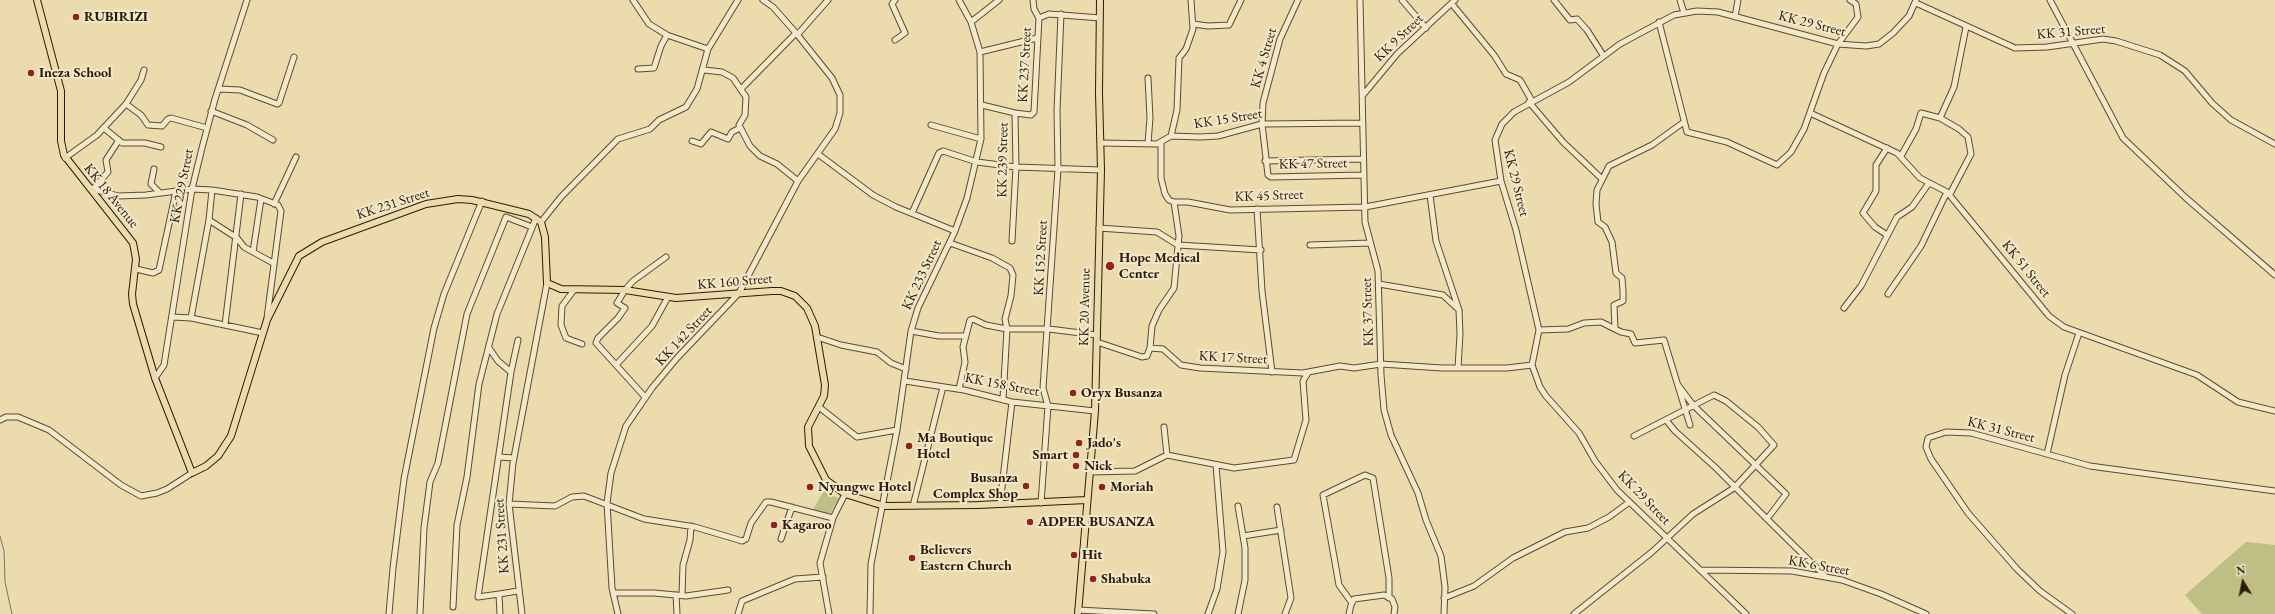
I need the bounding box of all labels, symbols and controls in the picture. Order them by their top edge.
street label: KK 29 Street [1777,8,1847,40]
place label: RUBIRIZI [84,9,148,25]
street label: KK 9 Street [1371,10,1427,66]
marker: RUBIRIZI [71,12,81,22]
street label: KK 31 Street [2036,21,2106,43]
street label: KK 4 Street [1247,26,1281,90]
street label: KK 237 Street [1015,27,1035,103]
place label: Ineza School [39,65,112,81]
marker: Ineza School [26,68,36,78]
street label: KK 15 Street [1193,105,1263,133]
street label: KK 239 Street [994,122,1012,198]
street label: KK 229 Street [167,147,197,225]
street label: KK 29 Street [1500,148,1532,218]
street label: KK 47 Street [1278,155,1348,173]
street label: KK 18 Avenue [80,160,142,232]
street label: KK 231 Street [354,184,432,224]
street label: KK 45 Street [1234,186,1304,206]
street label: KK 152 Street [1031,220,1051,296]
street label: KK 233 Street [898,237,946,313]
street label: KK 51 Street [1998,237,2054,301]
place label: Hope Medical Center [1119,250,1200,282]
marker: Hope Medical Center [1104,260,1116,272]
street label: KK 20 Avenue [1076,268,1094,346]
street label: KK 160 Street [697,270,773,294]
street label: KK 37 Street [1358,277,1378,347]
street label: KK 142 Street [652,303,716,369]
street label: KK 17 Street [1198,348,1268,368]
street label: KK 158 Street [963,370,1041,400]
place label: Oryx Busanza [1081,385,1162,401]
marker: Oryx Busanza [1068,388,1078,398]
street label: KK 31 Street [1966,414,2036,446]
place label: Ma Boutique Hotel [917,430,993,462]
place label: Jado's [1087,435,1121,451]
marker: Jado's [1074,438,1084,448]
marker: Ma Boutique Hotel [904,441,914,451]
place label: Smart [1033,447,1068,463]
marker: Smart [1071,450,1081,460]
place label: Nick [1084,458,1112,474]
marker: Nick [1071,461,1081,471]
street label: KK 29 Street [1614,467,1674,529]
place label: Busanza Complex Shop [933,470,1018,502]
place label: Nyungwe Hotel [818,479,911,495]
place label: Moriah [1110,479,1153,495]
marker: Busanza Complex Shop [1021,481,1031,491]
marker: Nyungwe Hotel [805,482,815,492]
marker: Moriah [1097,482,1107,492]
street label: KK 231 Street [491,498,513,574]
place label: ADPER BUSANZA [1038,514,1155,530]
place label: Kagaroo [782,517,832,533]
marker: ADPER BUSANZA [1025,517,1035,527]
marker: Kagaroo [769,520,779,530]
place label: Believers Eastern Church [920,542,1012,574]
place label: Hit [1082,547,1103,563]
marker: Hit [1069,550,1079,560]
street label: KK 6 Street [1787,552,1851,580]
marker: Believers Eastern Church [907,553,917,563]
north arrow [2223,562,2263,602]
text: N [2235,563,2247,578]
place label: Shabuka [1101,571,1151,587]
marker: Shabuka [1088,574,1098,584]

